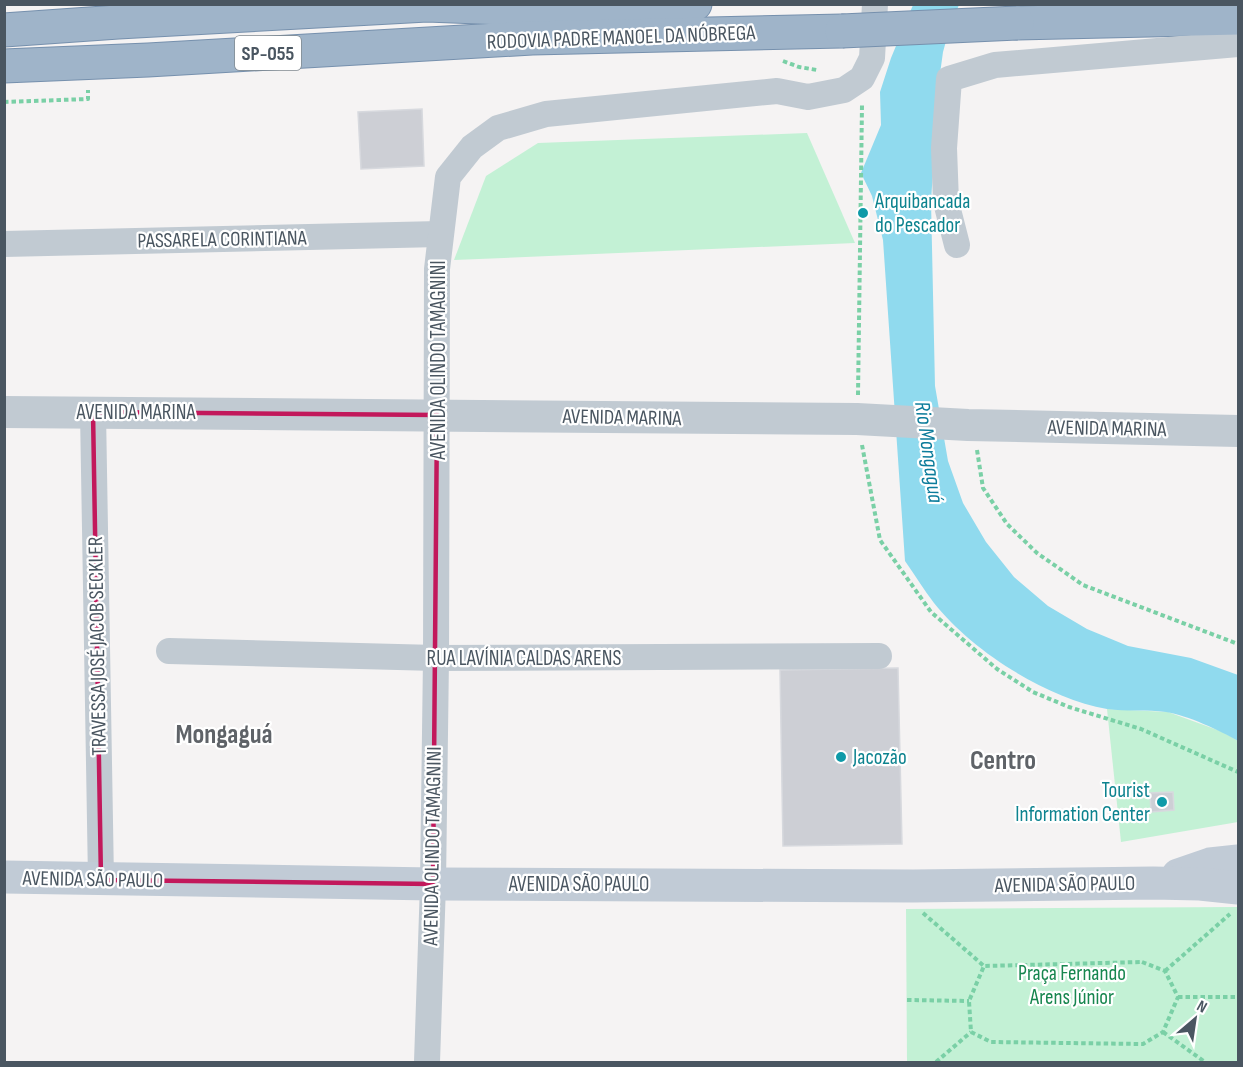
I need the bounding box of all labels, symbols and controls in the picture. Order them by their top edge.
street label: RODOVIA PADRE MANOEL DA NÓBREGA [486,20,757,55]
road number: SP-055 [235,36,301,70]
place label: Arquibancada do Pescador [874,189,970,238]
marker: Arquibancada do Pescador [856,206,870,220]
street label: PASSARELA CORINTIANA [137,226,308,253]
street label: AVENIDA OLINDO TAMAGNINI [426,260,451,461]
street label: AVENIDA MARINA [76,400,196,425]
water label: Rio Mongaguá [908,400,949,505]
street label: AVENIDA MARINA [561,404,683,431]
street label: AVENIDA MARINA [1046,415,1168,442]
street label: TRAVESSA JOSÉ JACOB SECKLER [83,536,112,756]
street label: RUA LAVÍNIA CALDAS ARENS [427,646,621,671]
district label: Mongaguá [175,719,273,751]
place label: Jacozão [852,745,907,770]
district label: Centro [970,745,1036,777]
street label: AVENIDA OLINDO TAMAGNINI [418,746,447,947]
marker: Jacozão [834,750,848,764]
place label: Tourist Information Center [1015,778,1150,827]
marker: Tourist Information Center [1155,795,1169,809]
street label: AVENIDA SÃO PAULO [21,866,164,893]
street label: AVENIDA SÃO PAULO [993,871,1136,898]
street label: AVENIDA SÃO PAULO [508,872,649,897]
park label: Praça Fernando Arens Júnior [1018,961,1126,1010]
north arrow [1165,989,1225,1049]
text: N [1193,997,1210,1018]

